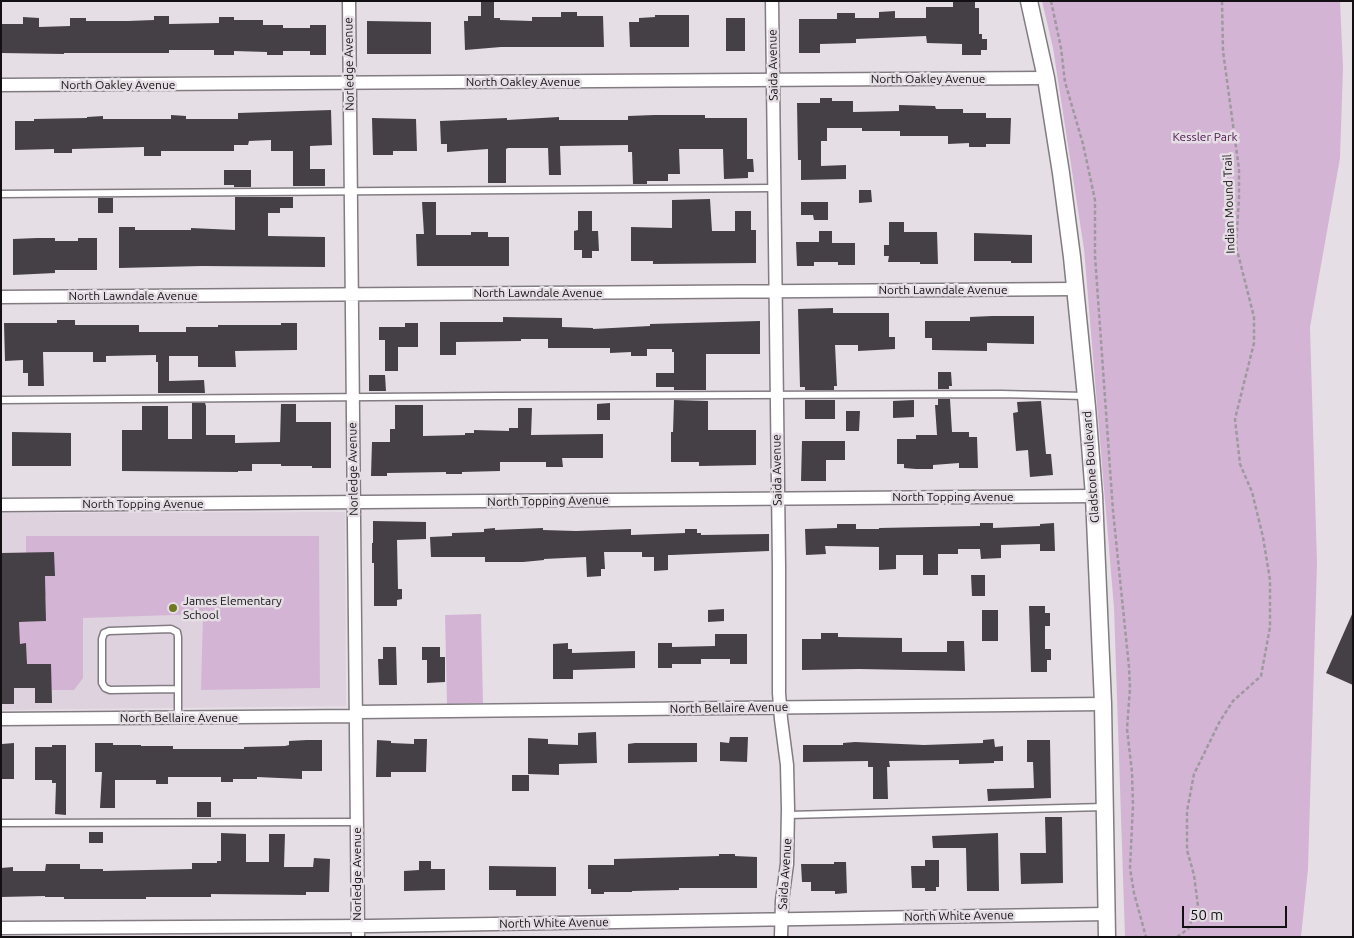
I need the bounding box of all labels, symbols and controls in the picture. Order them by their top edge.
street label: Norledge Avenue [341,17,357,111]
street label: Saida Avenue [765,29,781,101]
street label: North Oakley Avenue [871,72,985,86]
street label: North Oakley Avenue [466,75,580,89]
street label: North Oakley Avenue [61,78,175,92]
park label: Kessler Park [1172,130,1238,144]
street label: Indian Mound Trail [1220,154,1238,254]
street label: North Lawndale Avenue [878,283,1008,297]
street label: North Lawndale Avenue [473,286,603,300]
street label: North Lawndale Avenue [68,289,198,303]
street label: Gladstone Boulevard [1080,410,1102,524]
street label: Norledge Avenue [345,422,361,516]
street label: Saida Avenue [769,434,785,506]
street label: North Topping Avenue [892,490,1014,504]
street label: North Topping Avenue [487,493,609,509]
street label: North Topping Avenue [82,497,204,511]
place label: James Elementary School [183,594,282,622]
marker: James Elementary School [167,602,179,614]
street label: North Bellaire Avenue [670,700,788,716]
street label: North Bellaire Avenue [120,711,238,725]
street label: Norledge Avenue [350,827,364,921]
street label: Saida Avenue [775,838,795,910]
scale bar [1184,896,1289,928]
text: 50 m [1190,906,1223,923]
street label: North White Avenue [904,908,1014,924]
street label: North White Avenue [499,915,609,931]

